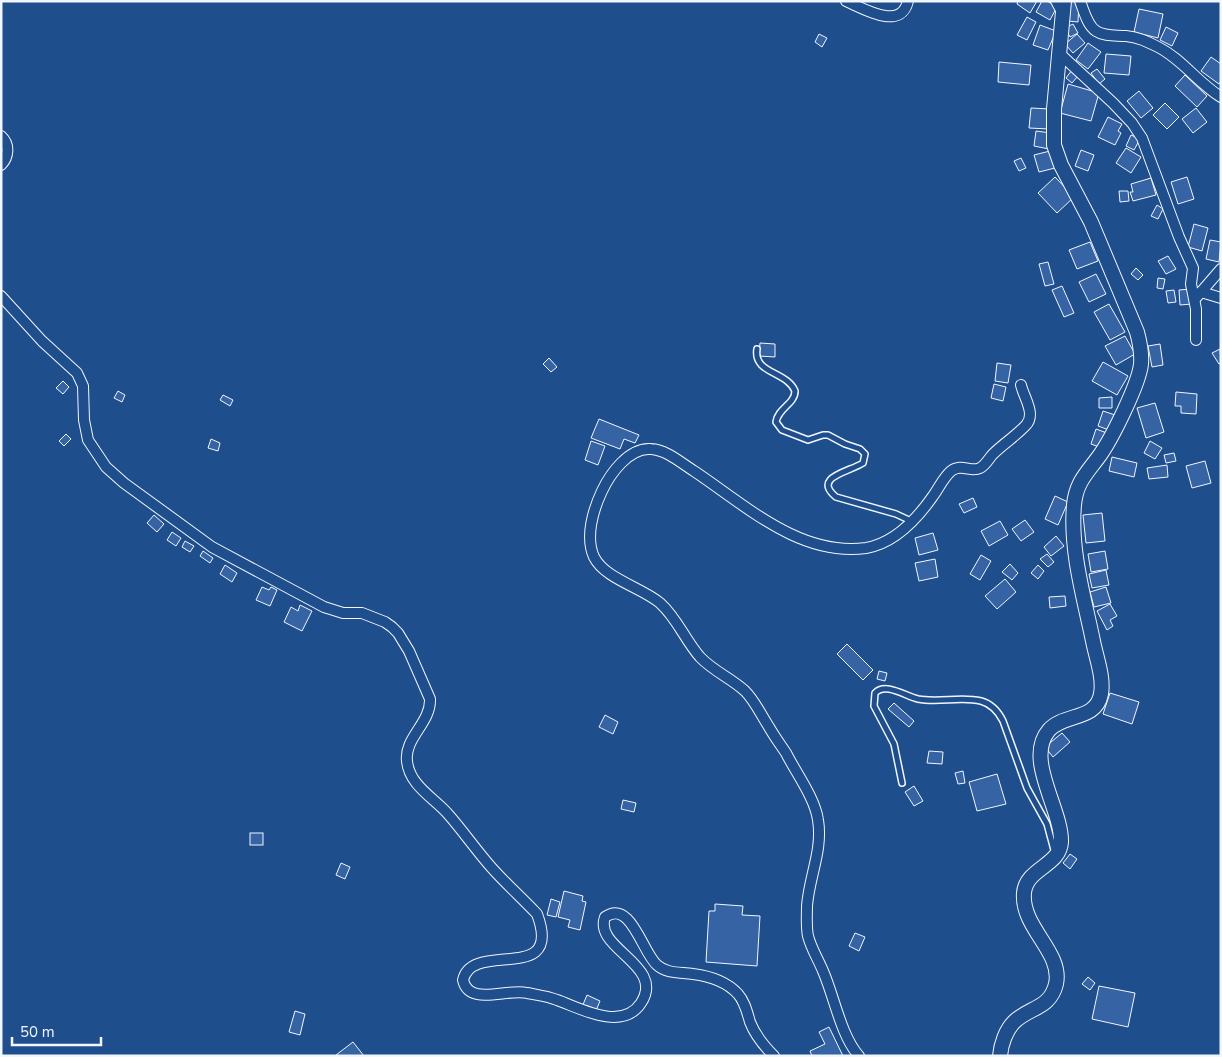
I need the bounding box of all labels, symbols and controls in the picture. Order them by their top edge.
scale bar [12,1014,101,1046]
text: 50 m [20,1022,55,1042]

